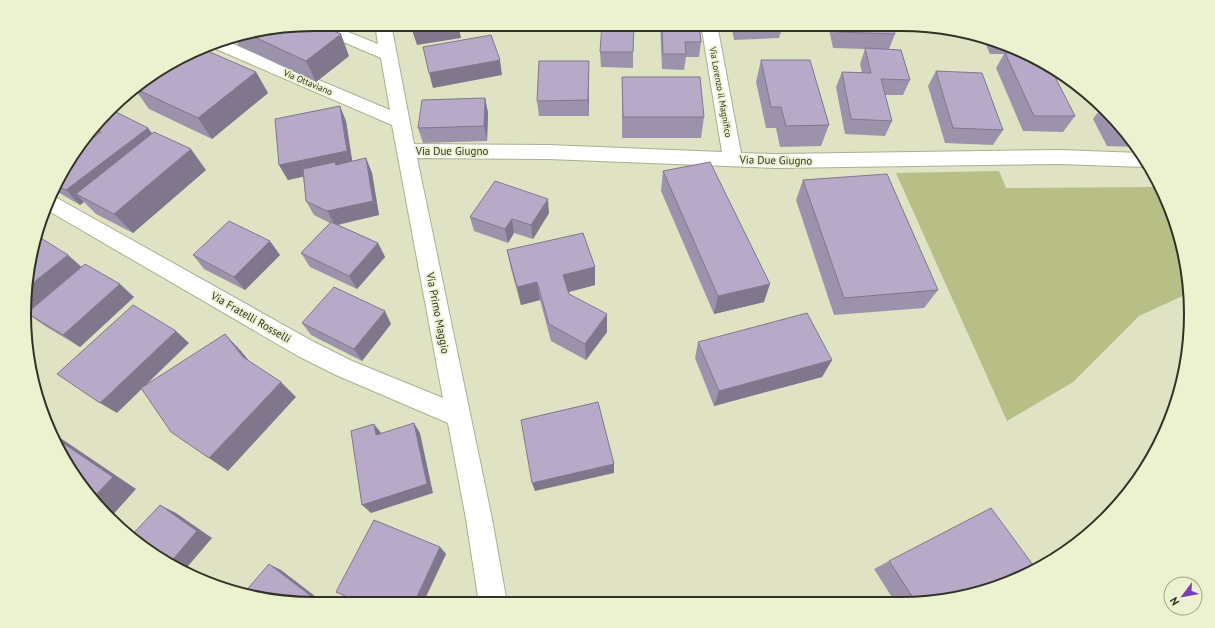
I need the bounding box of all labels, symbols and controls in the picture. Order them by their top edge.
street label: Via Lorenzo il Magnifico [707,45,734,138]
street label: Via Ottaviano [281,66,334,97]
street label: Via Due Giugno [415,144,488,158]
street label: Via Due Giugno [739,152,813,168]
street label: Via Primo Maggio [423,270,453,355]
street label: Via Fratelli Rosselli [208,288,294,346]
north arrow [1163,576,1203,616]
text: N [1167,595,1182,608]

